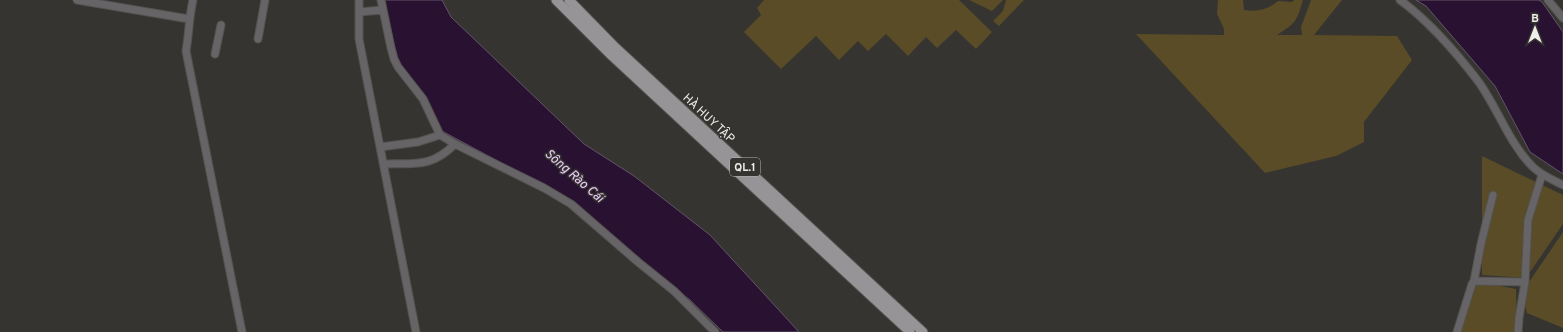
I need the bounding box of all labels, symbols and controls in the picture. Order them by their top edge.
north arrow [1515,8,1555,48]
text: B [1531,12,1539,26]
street label: HÀ HUY TẬP [679,90,738,147]
water label: Sông Rào Cái [541,146,607,207]
road number: QL.1 [730,158,760,176]

